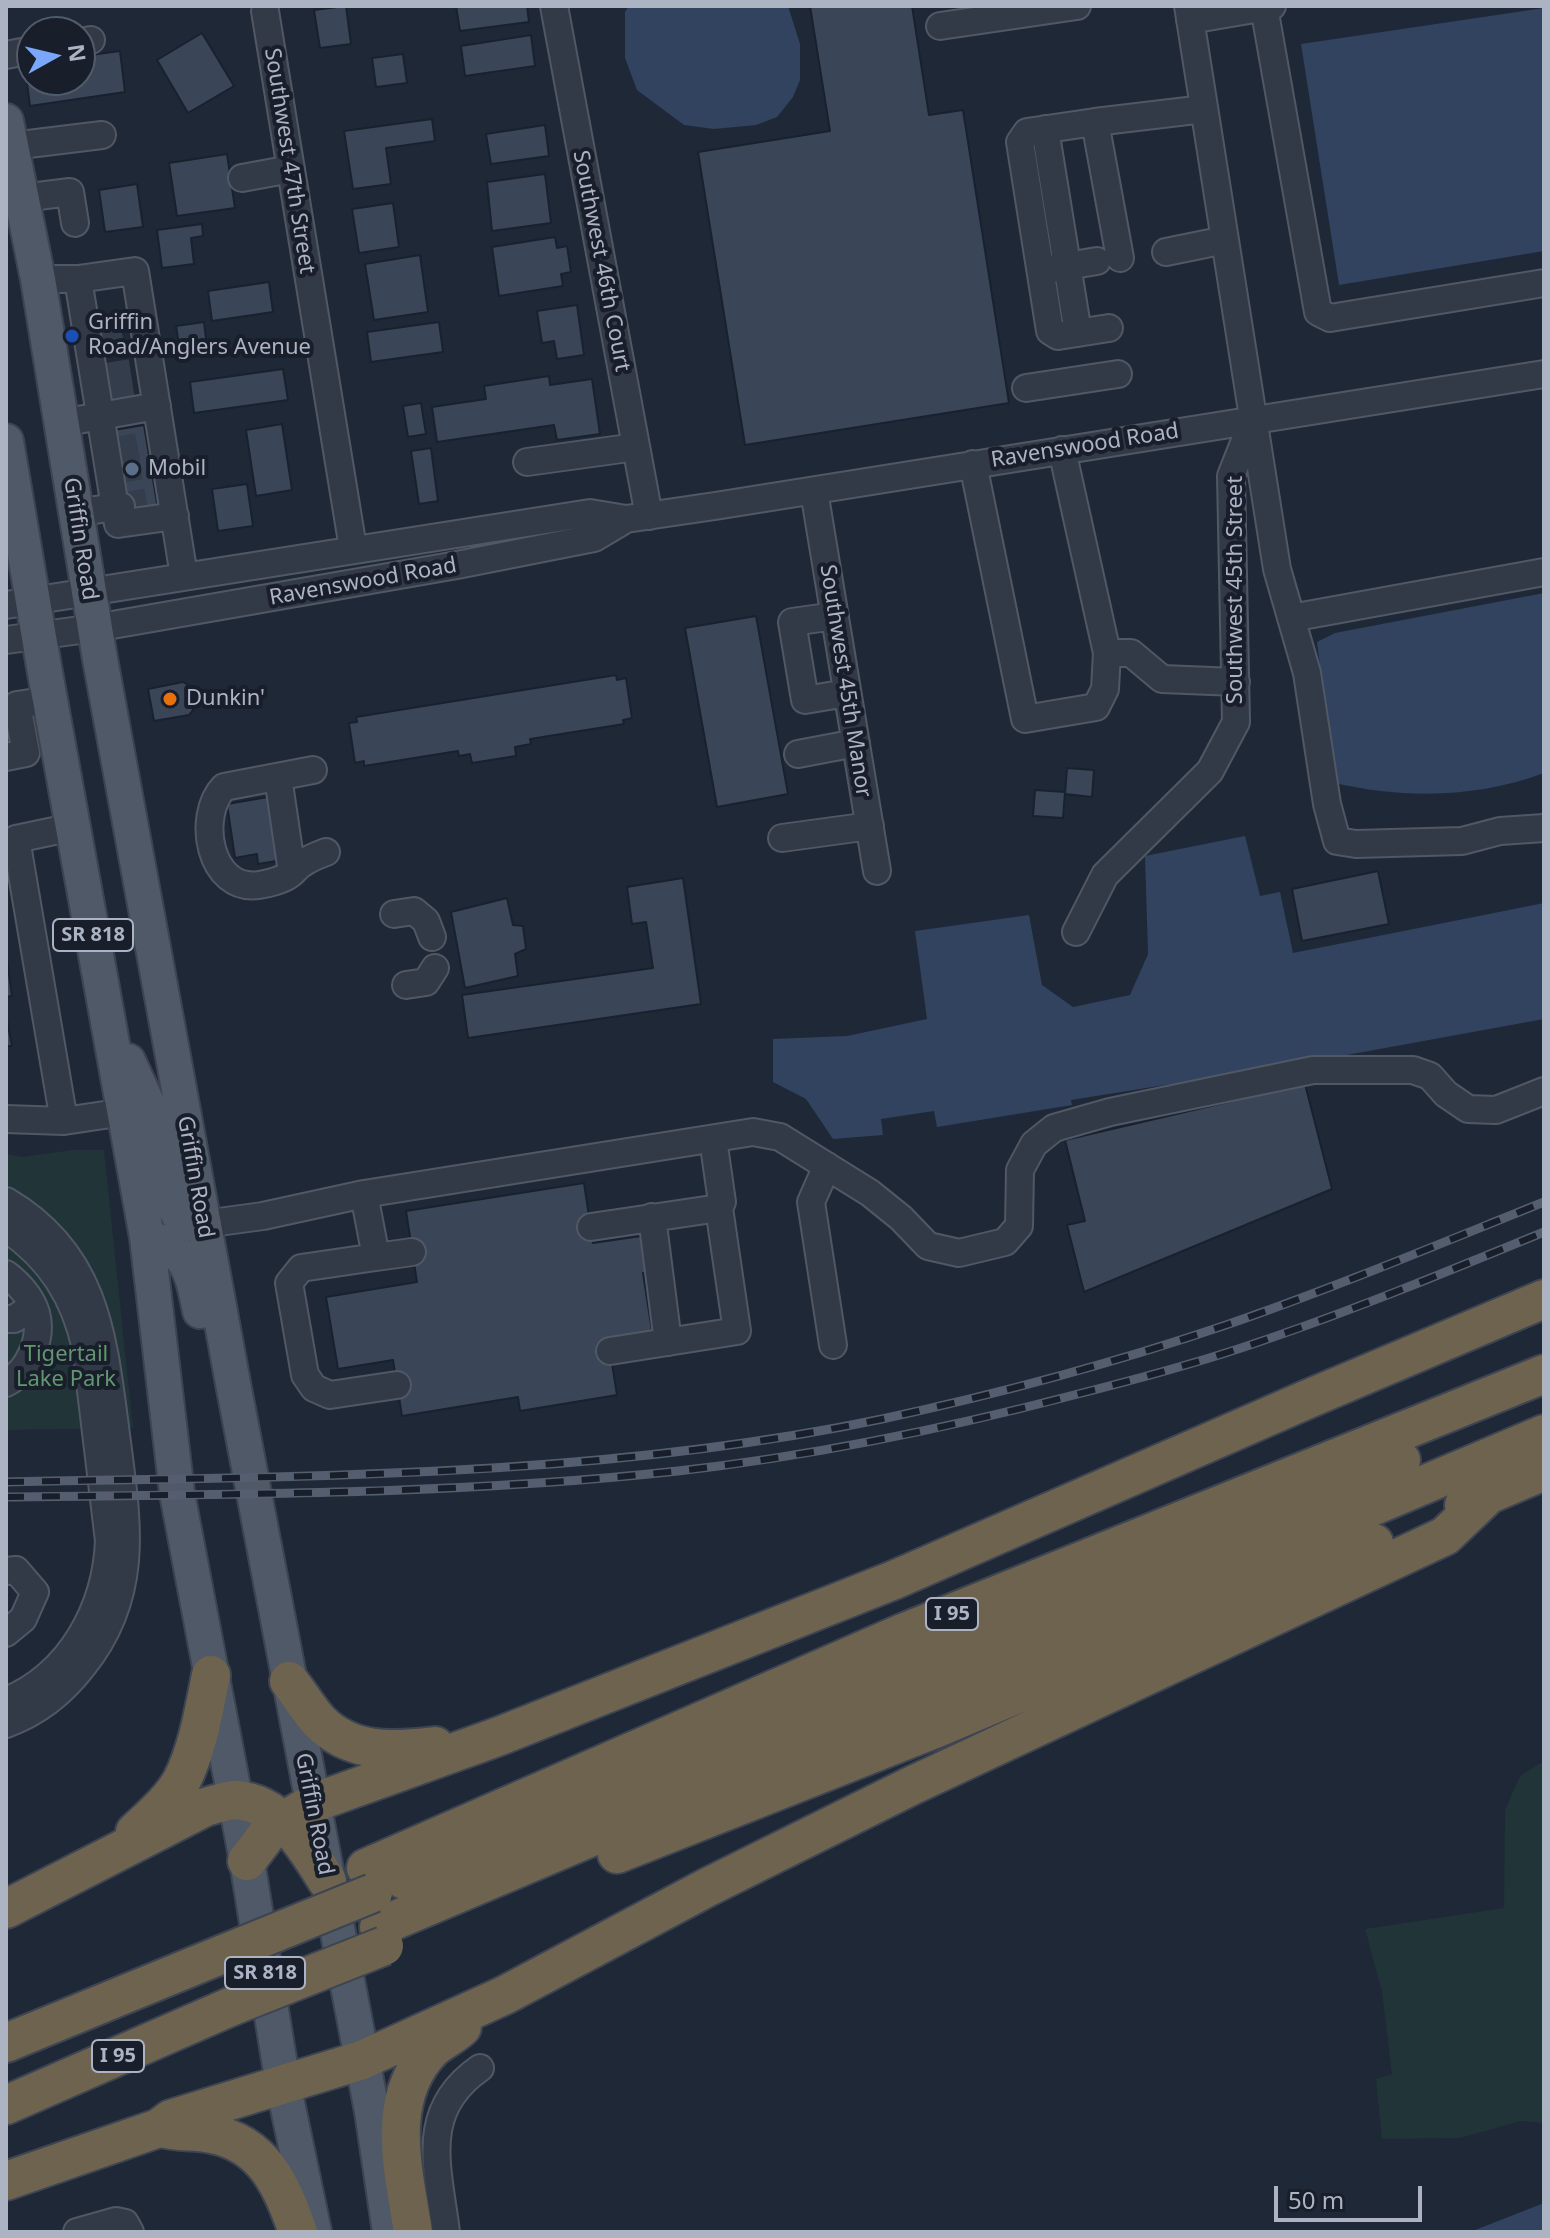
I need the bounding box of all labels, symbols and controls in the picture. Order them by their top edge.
north arrow [16,16,96,96]
text: N [62,42,94,64]
street label: Southwest 47th Street [258,46,320,276]
street label: Southwest 46th Court [567,148,635,374]
place label: Griffin Road/Anglers Avenue [88,310,311,362]
marker: Griffin Road/Anglers Avenue [63,327,81,345]
street label: Ravenswood Road [989,418,1181,474]
place label: Mobil [148,456,206,482]
marker: Mobil [123,460,141,478]
street label: Griffin Road [57,476,103,602]
street label: Southwest 45th Street [1223,476,1249,704]
street label: Ravenswood Road [267,553,459,611]
street label: Southwest 45th Manor [814,563,876,799]
place label: Dunkin' [186,686,265,712]
marker: Dunkin' [161,690,179,708]
road number: SR 818 [53,919,133,951]
street label: Griffin Road [171,1114,219,1240]
park label: Tigertail Lake Park [16,1342,116,1394]
road number: I 95 [926,1598,978,1630]
street label: Griffin Road [289,1751,339,1877]
road number: SR 818 [225,1957,305,1989]
road number: I 95 [92,2040,144,2072]
scale bar [1278,2170,1426,2220]
text: 50 m [1288,2183,1344,2216]

